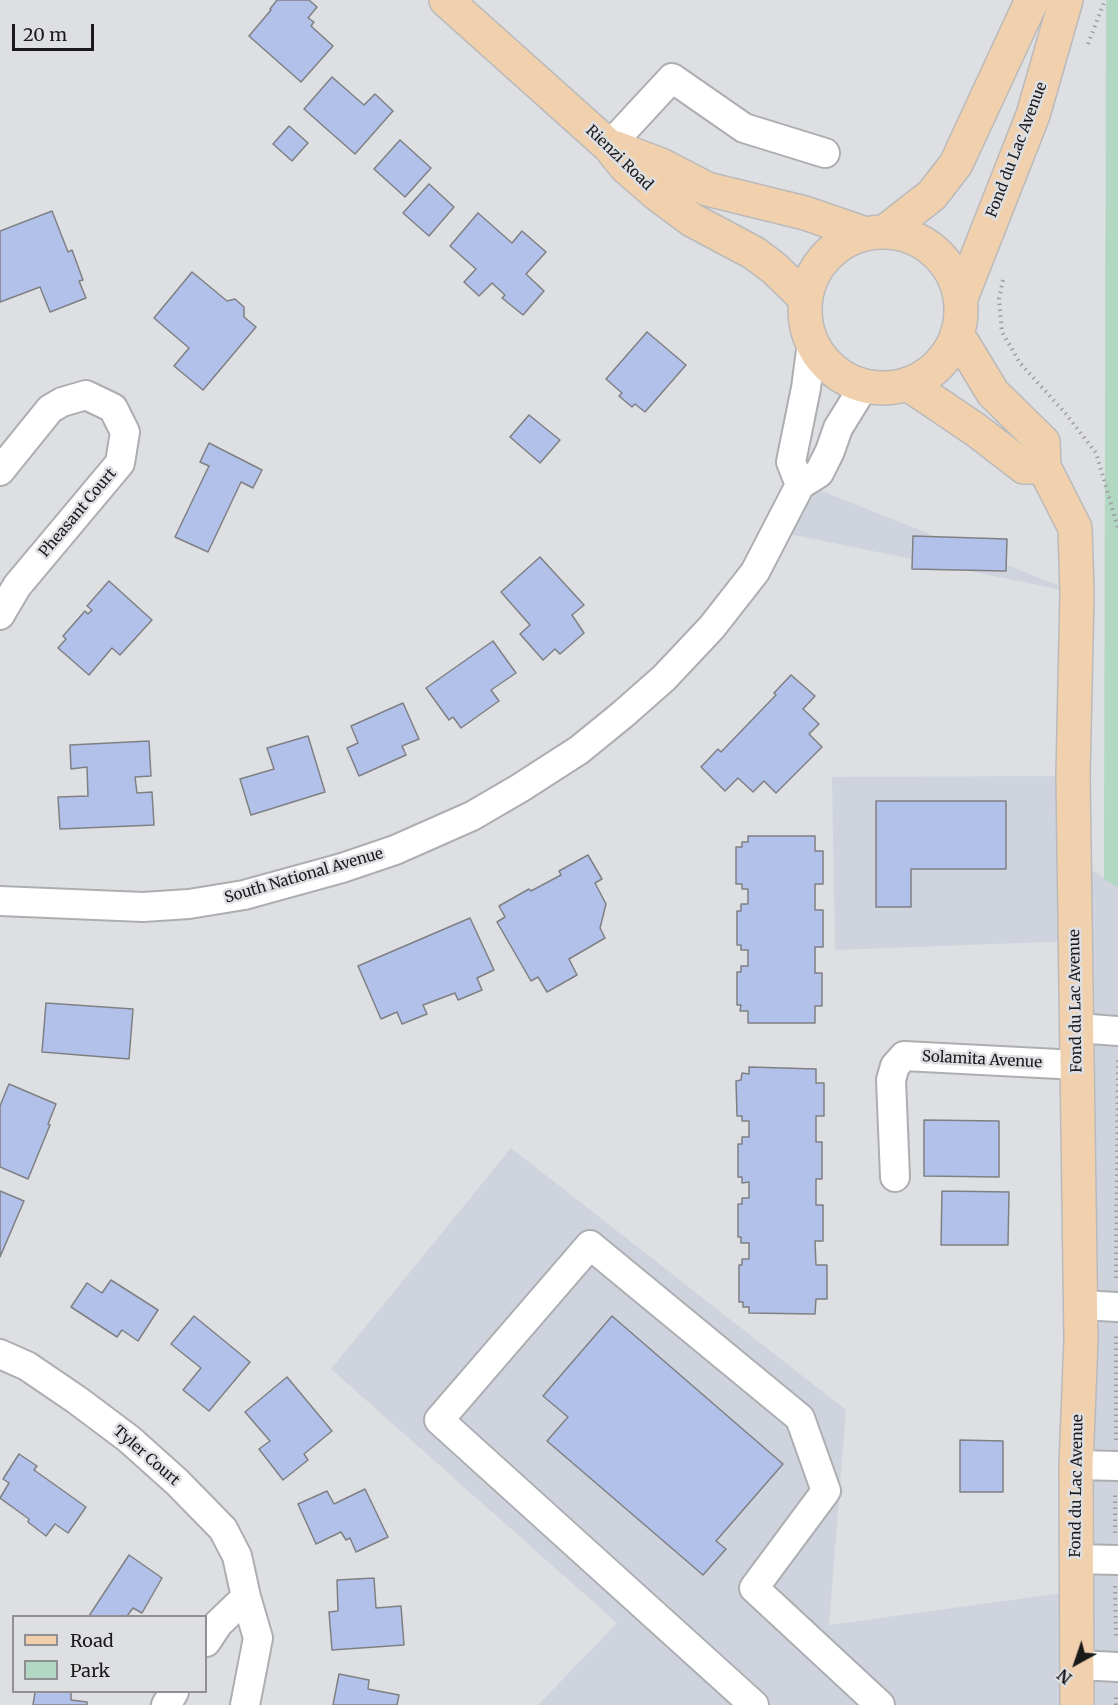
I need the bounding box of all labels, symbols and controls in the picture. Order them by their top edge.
scale bar [15,12,98,50]
text: 20 m [23,23,67,46]
street label: Fond du Lac Avenue [983,80,1051,220]
street label: Rienzi Road [582,122,656,194]
street label: Pheasant Court [36,465,120,561]
street label: South National Avenue [223,845,385,907]
street label: Fond du Lac Avenue [1066,929,1086,1073]
street label: Solamita Avenue [922,1048,1042,1072]
street label: Fond du Lac Avenue [1067,1414,1087,1558]
street label: Tyler Court [109,1422,183,1490]
legend [12,1615,207,1693]
text: Road [70,1629,114,1652]
north arrow [1046,1633,1106,1693]
text: Park [70,1659,110,1682]
text: N [1053,1665,1076,1689]

